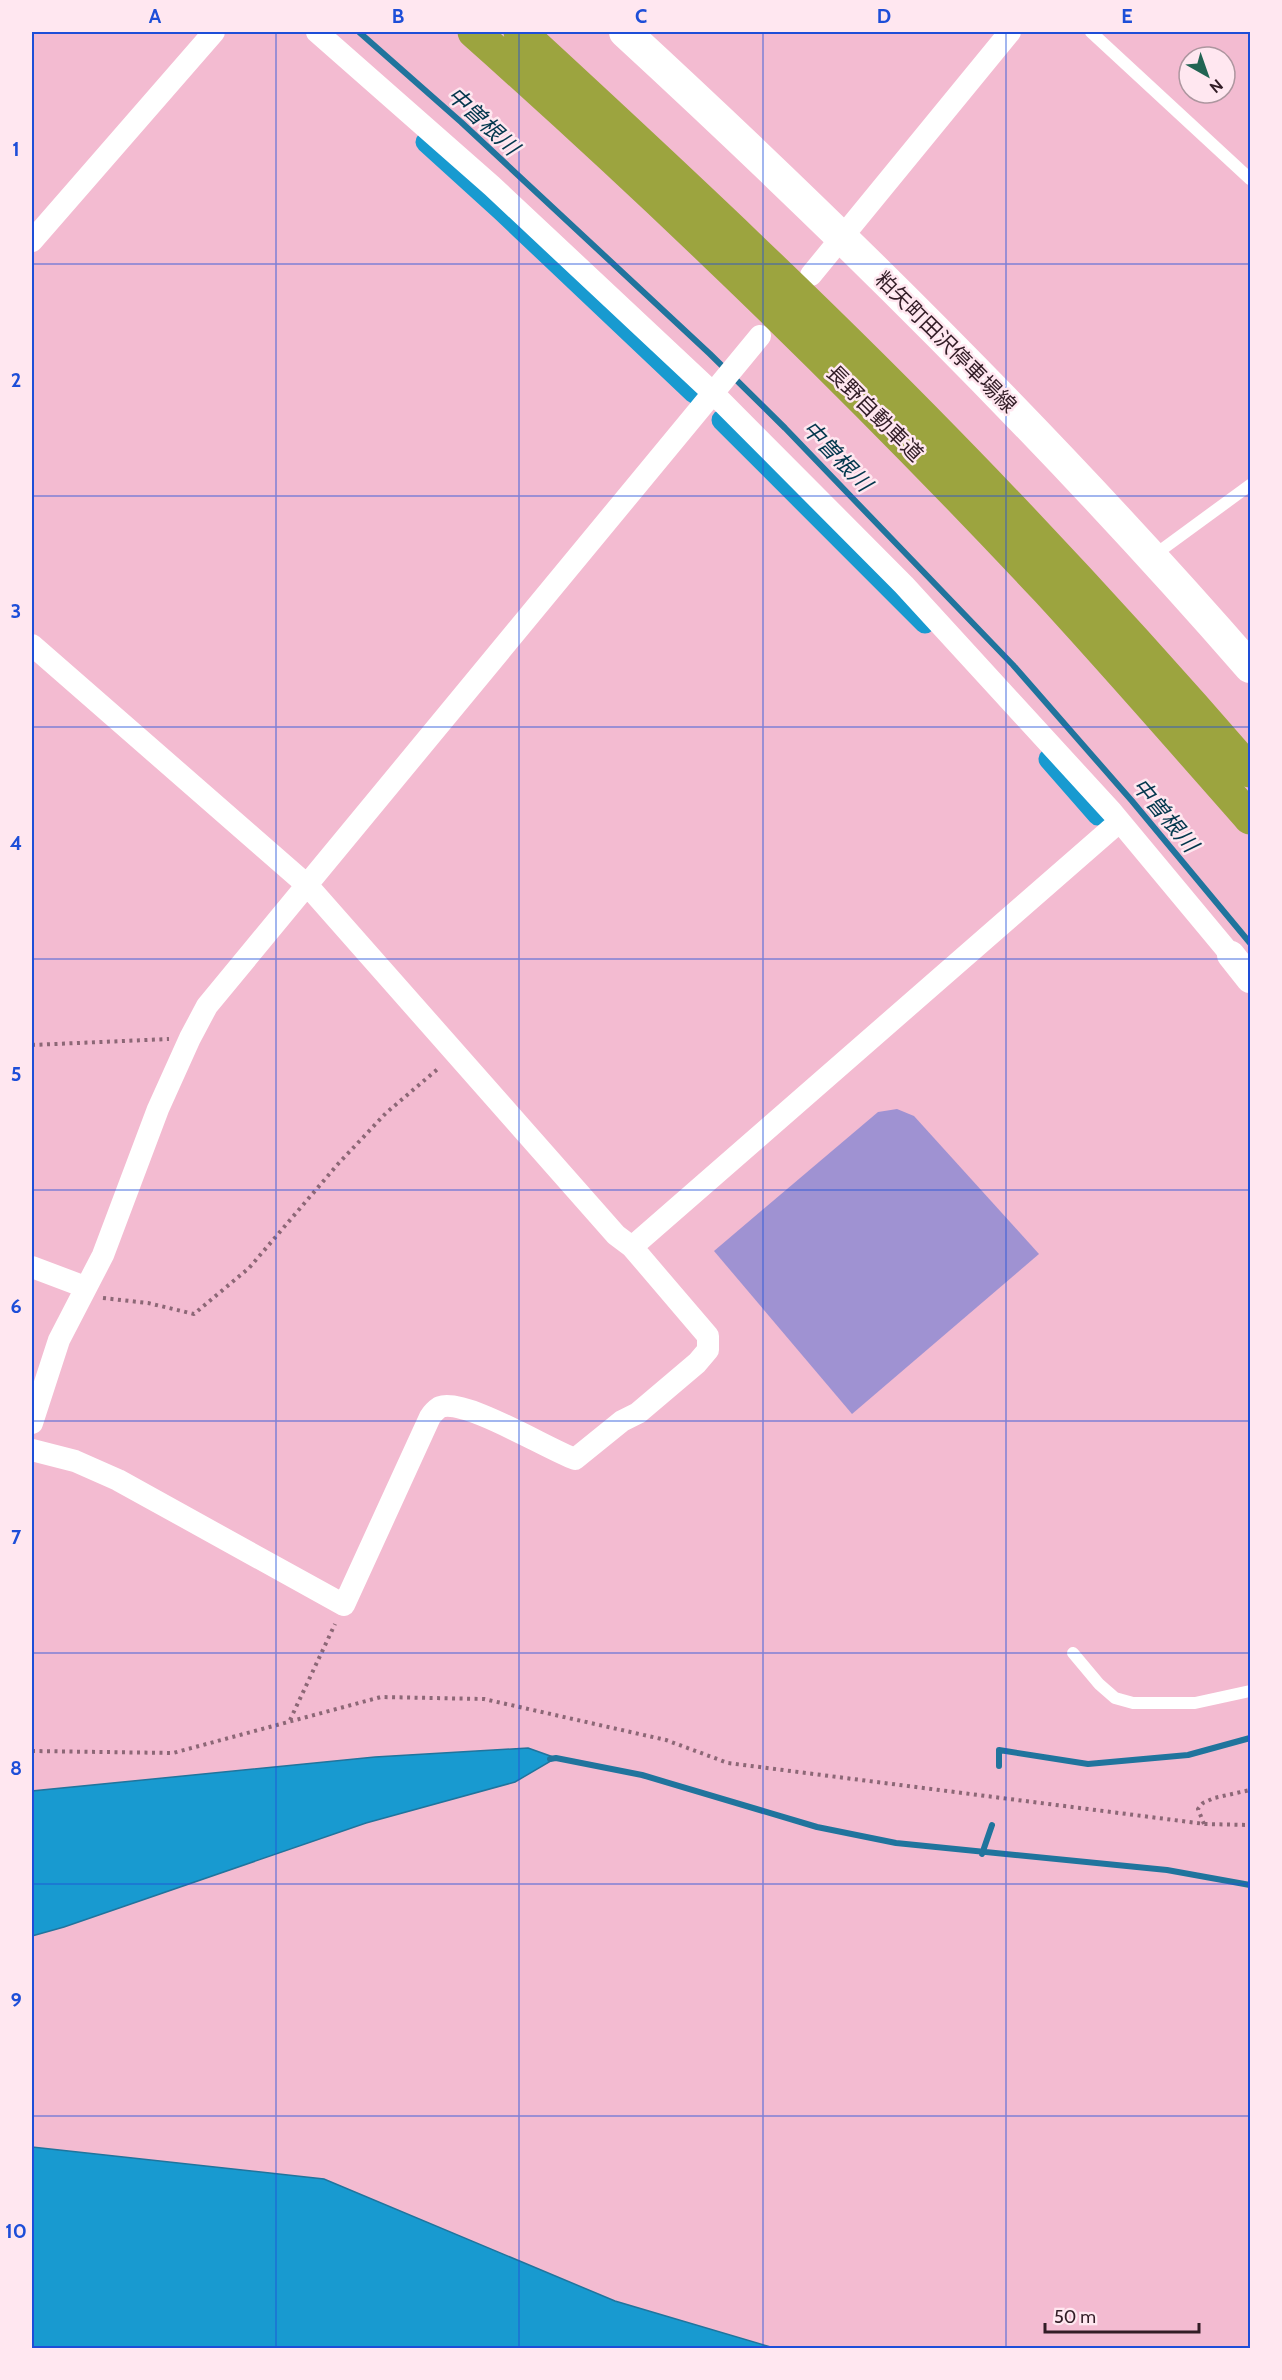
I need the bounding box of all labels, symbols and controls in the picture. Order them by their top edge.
text: A [149,4,162,28]
text: B [392,4,404,28]
text: C [635,4,647,28]
text: D [877,4,891,28]
text: E [1121,4,1133,28]
north arrow [1177,45,1237,105]
text: N [1206,75,1227,97]
water label: 中曽根川 [442,81,526,162]
text: 1 [12,137,20,161]
street label: 粕矢町田沢停車場線 [870,266,1022,418]
street label: 長野自動車道 [822,360,928,466]
text: 2 [11,368,21,392]
water label: 中曽根川 [797,415,879,498]
text: 3 [11,599,21,623]
water label: 中曽根川 [1126,773,1205,859]
text: 4 [10,831,22,855]
text: 5 [11,1062,21,1086]
text: 6 [10,1294,22,1318]
text: 7 [11,1525,22,1549]
text: 8 [10,1756,22,1780]
text: 9 [10,1988,22,2012]
text: 10 [5,2219,27,2243]
scale bar [1045,2296,1200,2334]
text: 50 m [1054,2306,1096,2328]

